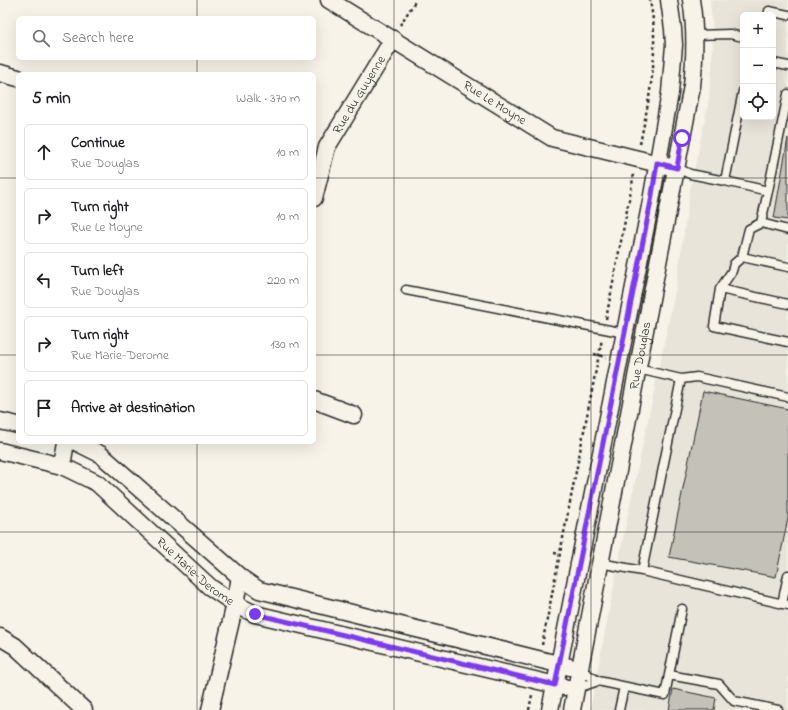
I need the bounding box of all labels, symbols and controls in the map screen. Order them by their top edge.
map controls [740,12,776,120]
button: + [740,12,776,48]
search box [16,16,316,60]
icon: search [30,27,52,49]
text: Search here [62,27,134,49]
button: − [740,48,776,84]
street label: Rue du Guyenne [328,52,390,138]
street label: Rue Le Moyne [459,76,530,130]
button: locate [740,84,776,120]
text: 5 min [32,86,71,111]
text: Walk · 370 m [236,89,300,108]
route start [673,129,691,147]
text: Continue [71,132,125,154]
icon: ahead [33,141,55,163]
text: 10 m [276,143,299,162]
text: Rue Douglas [71,154,140,173]
text: Turn right [71,196,129,218]
icon: right [33,205,55,227]
text: 10 m [276,207,299,226]
text: Rue Le Moyne [71,218,143,237]
text: Turn left [71,260,124,282]
icon: left [33,269,55,291]
text: 220 m [267,271,299,290]
text: Rue Douglas [71,282,140,301]
street label: Rue Douglas [624,320,656,391]
text: Turn right [71,324,129,346]
icon: right [33,333,55,355]
text: 130 m [271,335,299,354]
text: Rue Marie-Derome [71,346,169,365]
icon: arrive [33,397,55,419]
text: Arrive at destination [71,397,195,419]
street label: Rue Marie-Derome [152,532,238,610]
route end [246,605,264,623]

